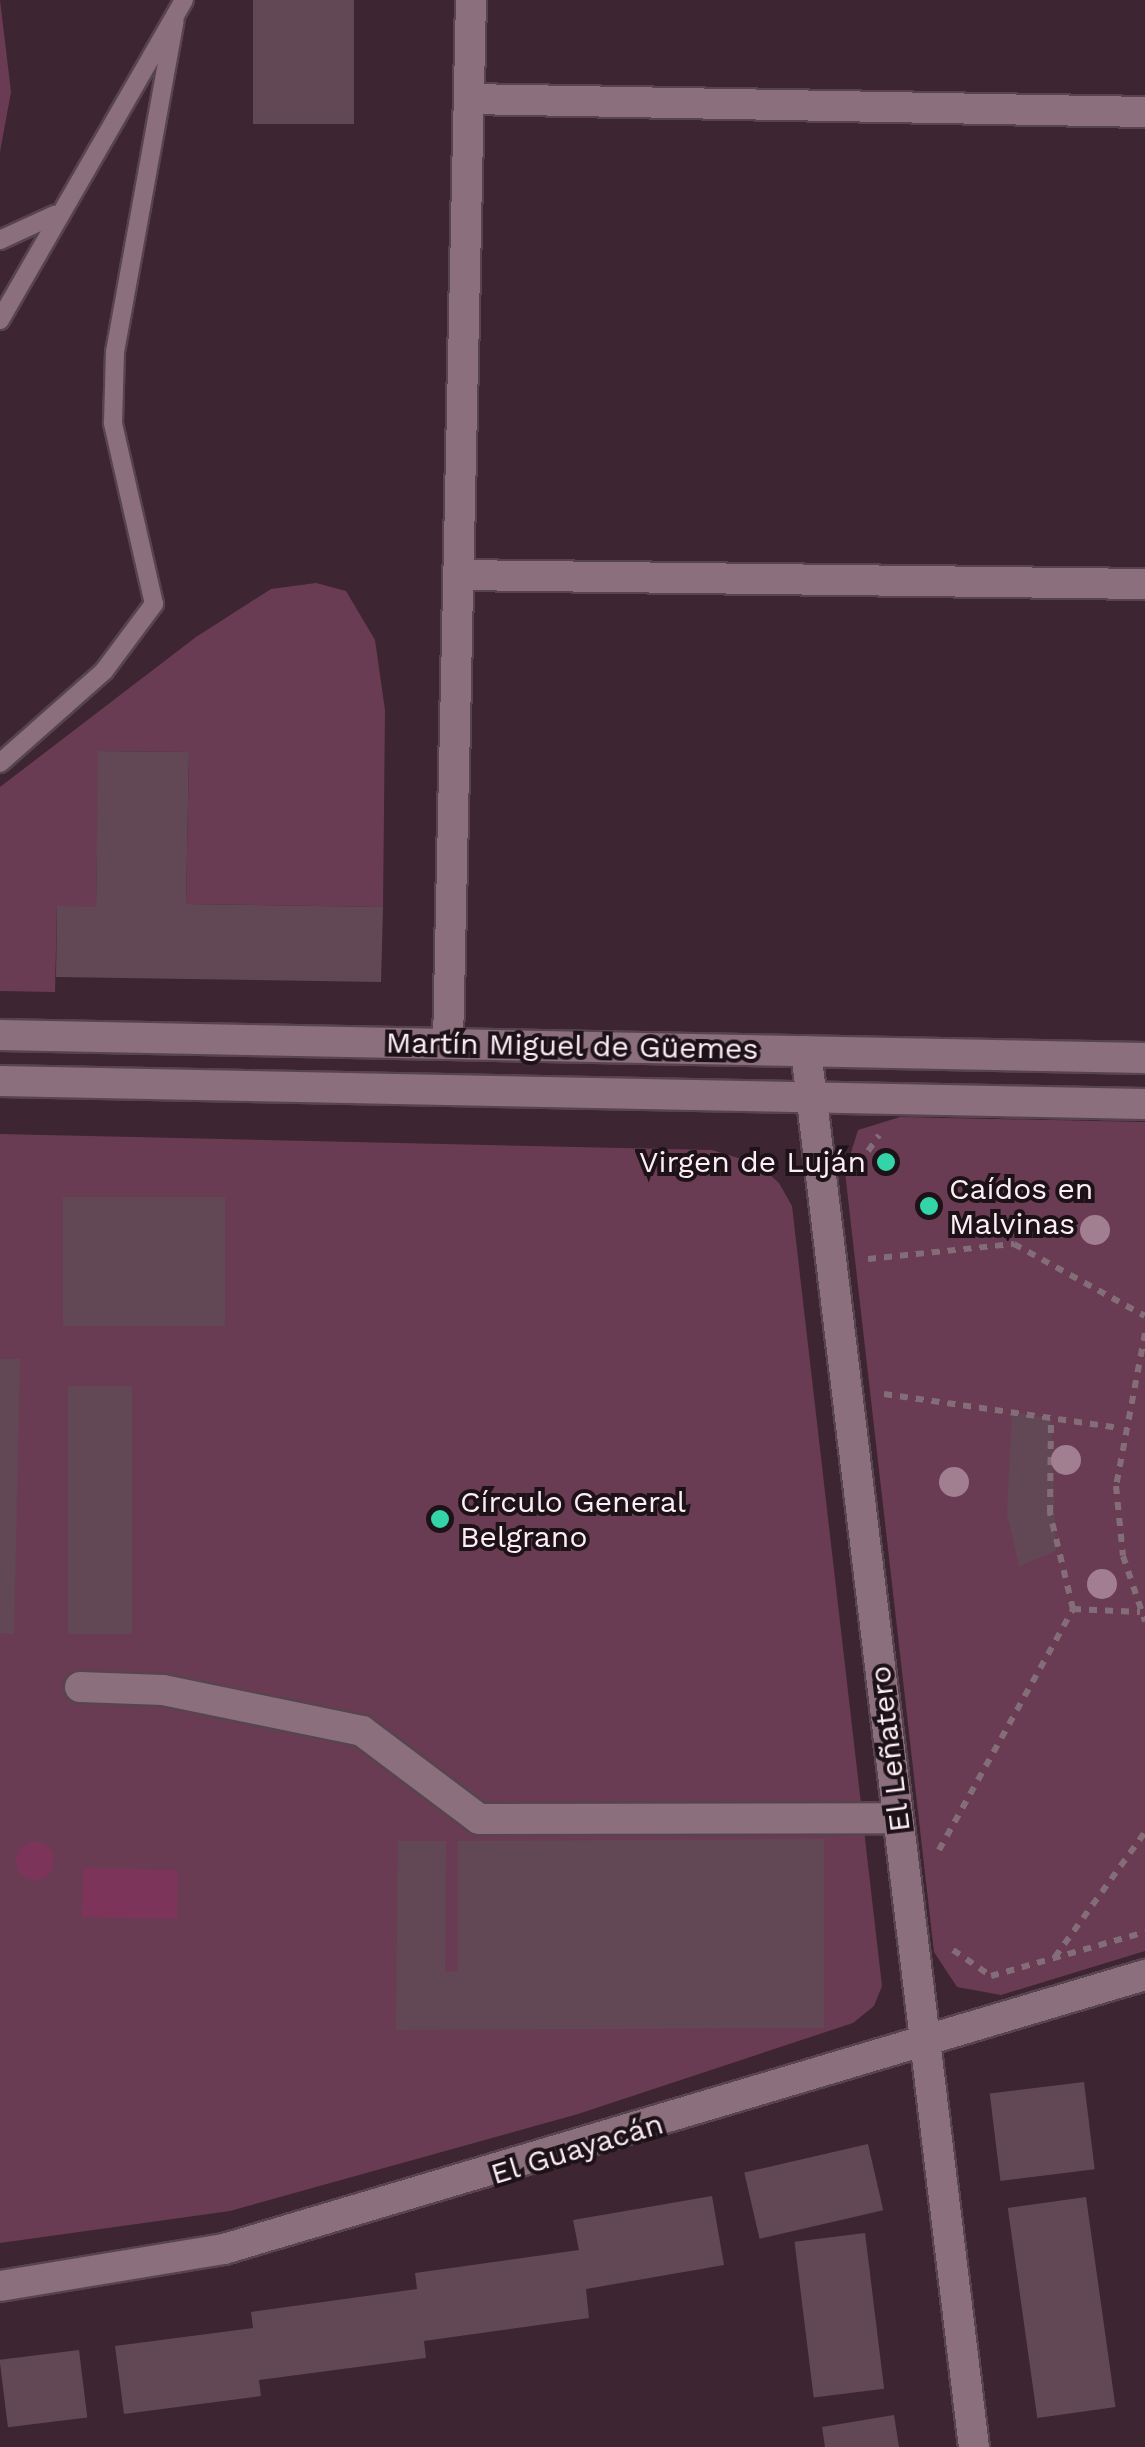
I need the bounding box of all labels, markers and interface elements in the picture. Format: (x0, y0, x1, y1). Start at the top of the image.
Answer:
street label: Martín Miguel de Güemes (385, 1025, 759, 1067)
place label: Virgen de Luján (639, 1144, 866, 1180)
marker: Virgen de Luján (875, 1151, 897, 1173)
place label: Caídos en Malvinas (949, 1171, 1093, 1242)
marker: Caídos en Malvinas (918, 1195, 940, 1217)
place label: Círculo General Belgrano (460, 1484, 686, 1554)
marker: Círculo General Belgrano (429, 1508, 451, 1530)
street label: El Leñatero (862, 1663, 918, 1835)
street label: El Guayacán (486, 2106, 668, 2192)

